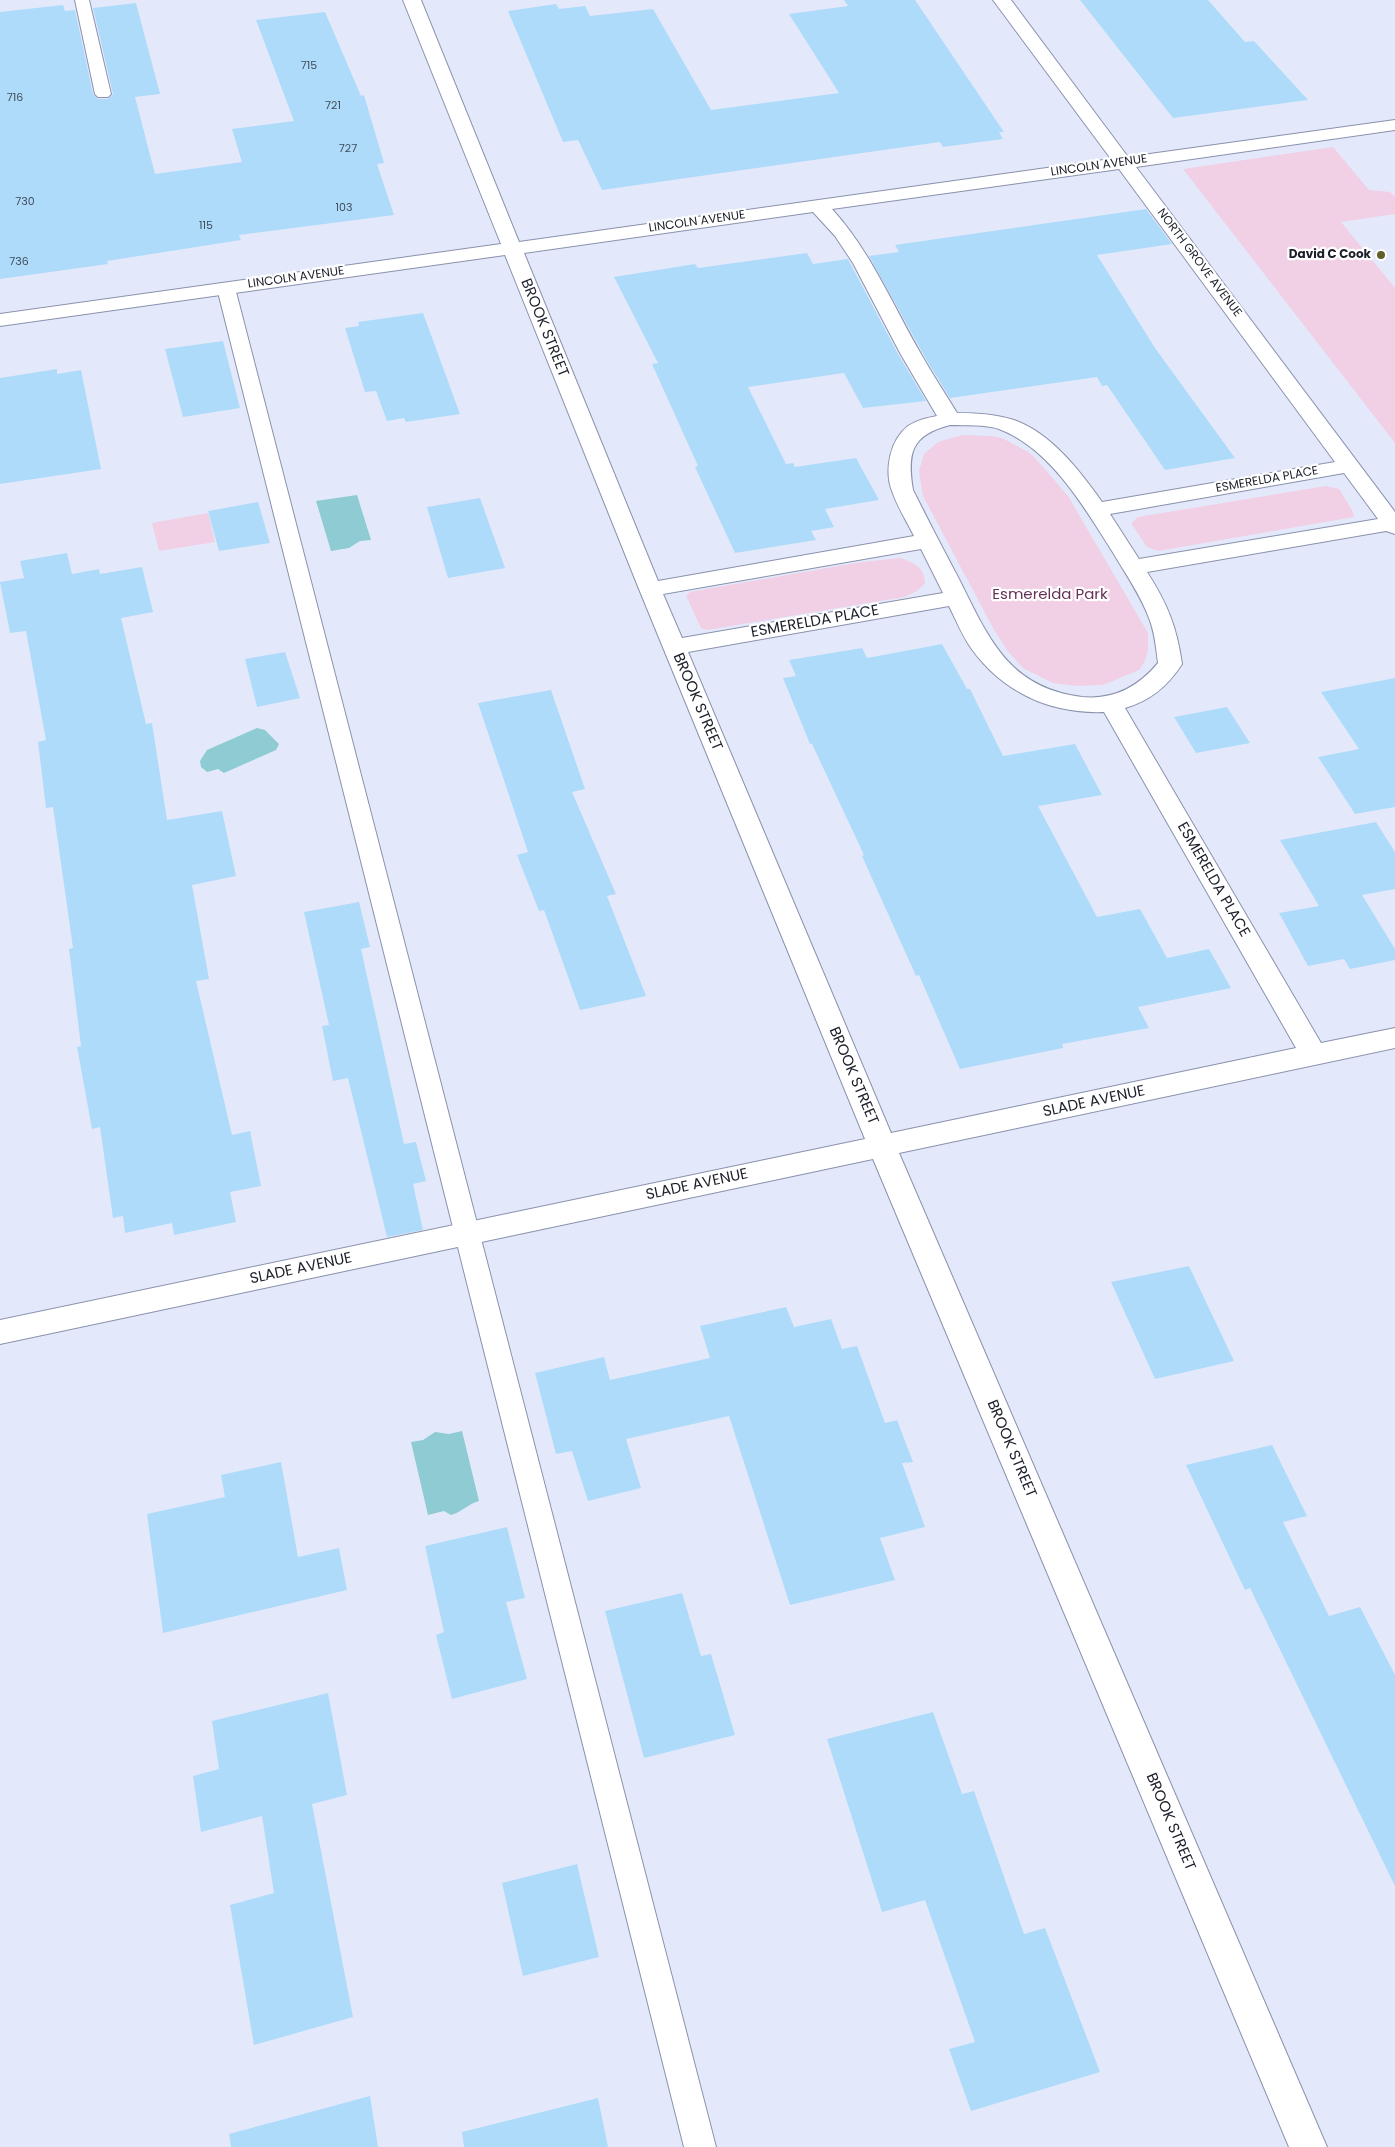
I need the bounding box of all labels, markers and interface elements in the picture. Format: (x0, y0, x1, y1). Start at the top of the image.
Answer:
house number: 715 (301, 59, 317, 73)
house number: 716 (7, 91, 23, 105)
house number: 721 (325, 99, 341, 113)
house number: 727 (339, 142, 357, 156)
street label: LINCOLN AVENUE (1050, 152, 1148, 180)
house number: 730 (15, 195, 35, 209)
house number: 103 (336, 201, 352, 215)
street label: NORTH GROVE AVENUE (1154, 206, 1244, 320)
street label: LINCOLN AVENUE (648, 208, 746, 236)
house number: 115 (199, 219, 213, 233)
place label: David C Cook (1289, 248, 1371, 262)
marker: David C Cook (1375, 249, 1387, 261)
house number: 736 (9, 255, 29, 269)
street label: LINCOLN AVENUE (247, 264, 345, 292)
street label: BROOK STREET (516, 276, 572, 380)
street label: ESMERELDA PLACE (1215, 464, 1319, 496)
park label: Esmerelda Park (992, 586, 1108, 604)
street label: ESMERELDA PLACE (750, 602, 880, 642)
street label: BROOK STREET (668, 650, 726, 754)
street label: ESMERELDA PLACE (1173, 819, 1253, 941)
street label: BROOK STREET (824, 1024, 882, 1128)
street label: SLADE AVENUE (1041, 1082, 1147, 1122)
street label: SLADE AVENUE (644, 1165, 750, 1205)
street label: SLADE AVENUE (248, 1249, 354, 1289)
street label: BROOK STREET (982, 1397, 1040, 1501)
street label: BROOK STREET (1141, 1770, 1199, 1874)

